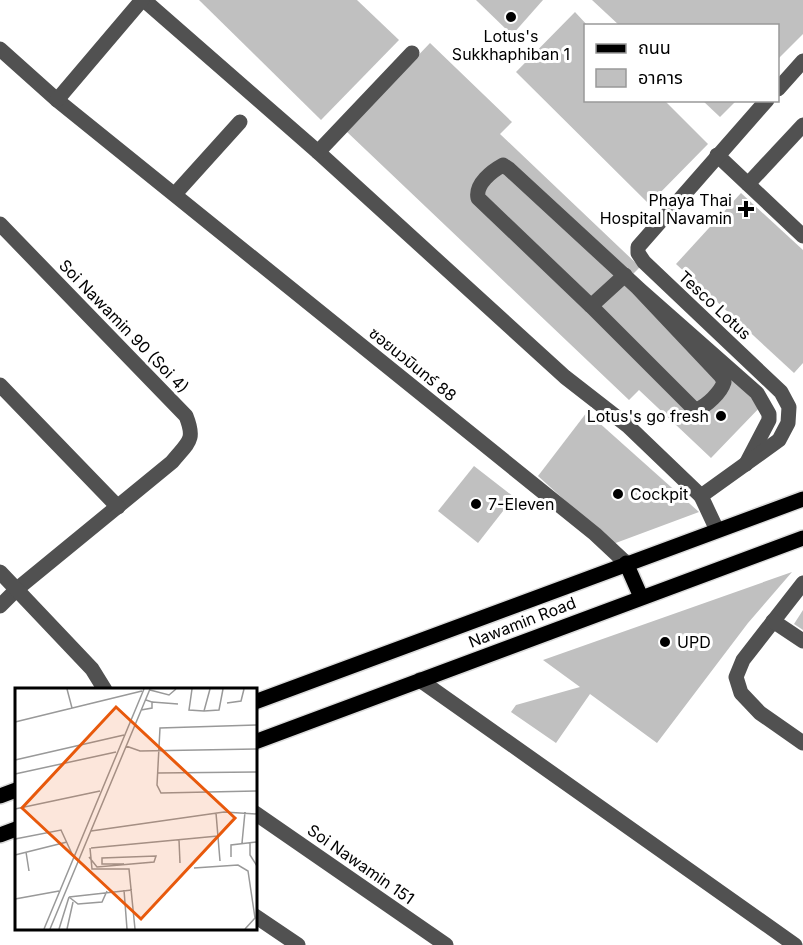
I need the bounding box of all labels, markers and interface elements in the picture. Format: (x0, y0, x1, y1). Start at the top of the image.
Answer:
marker: Lotus's Sukkhaphiban 1 (504, 10, 518, 24)
legend (584, 24, 779, 102)
place label: Lotus's Sukkhaphiban 1 (452, 26, 570, 64)
text: ถนน (638, 37, 671, 58)
text: อาคาร (638, 67, 683, 88)
place label: Phaya Thai Hospital Navamin (600, 190, 732, 228)
marker: Phaya Thai Hospital Navamin (737, 200, 755, 218)
street label: Soi Nawamin 90 (Soi 4) (55, 255, 193, 397)
street label: Tesco Lotus (675, 266, 755, 344)
street label: ซอยนวมินทร์ 88 (365, 323, 461, 405)
place label: Lotus's go fresh (587, 406, 709, 426)
marker: Lotus's go fresh (714, 409, 728, 423)
place label: Cockpit (630, 484, 688, 504)
marker: Cockpit (611, 487, 625, 501)
place label: 7-Eleven (488, 494, 554, 514)
marker: 7-Eleven (469, 497, 483, 511)
street label: Nawamin Road (465, 592, 579, 652)
place label: UPD (677, 632, 711, 652)
marker: UPD (658, 635, 672, 649)
inset map (15, 688, 256, 930)
street label: Soi Nawamin 151 (304, 820, 418, 908)

